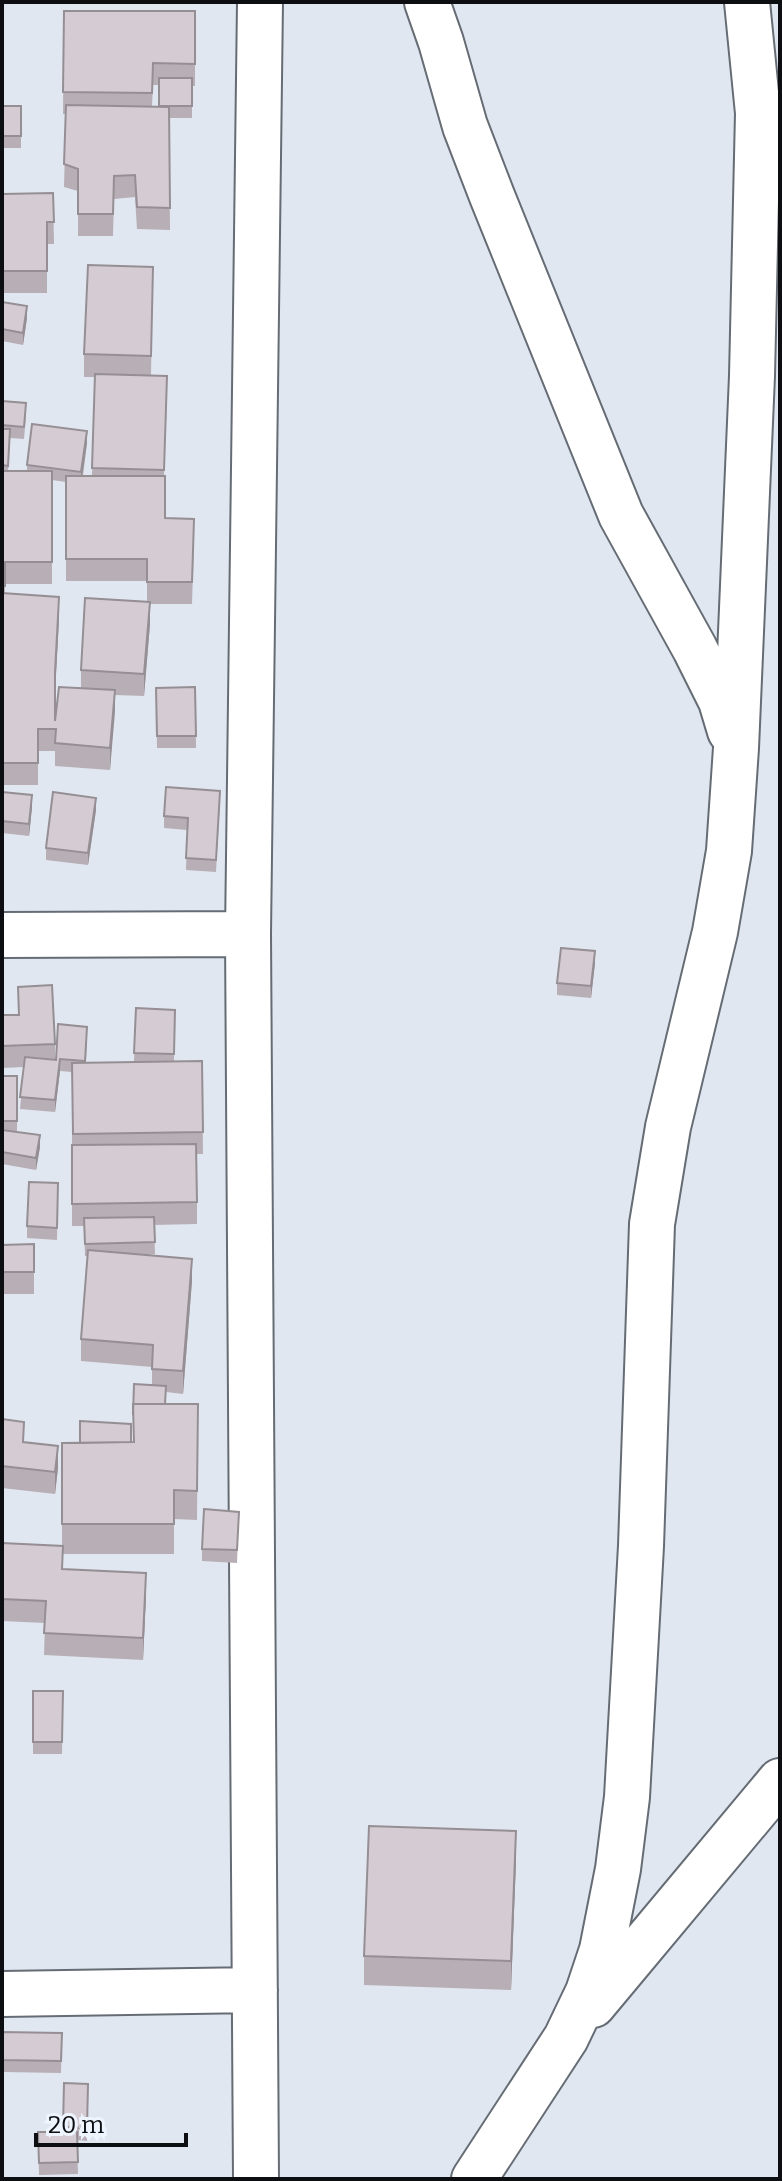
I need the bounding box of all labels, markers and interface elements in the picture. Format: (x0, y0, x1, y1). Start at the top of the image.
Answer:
scale bar (36, 2097, 186, 2147)
text: 20 m (48, 2111, 104, 2139)

